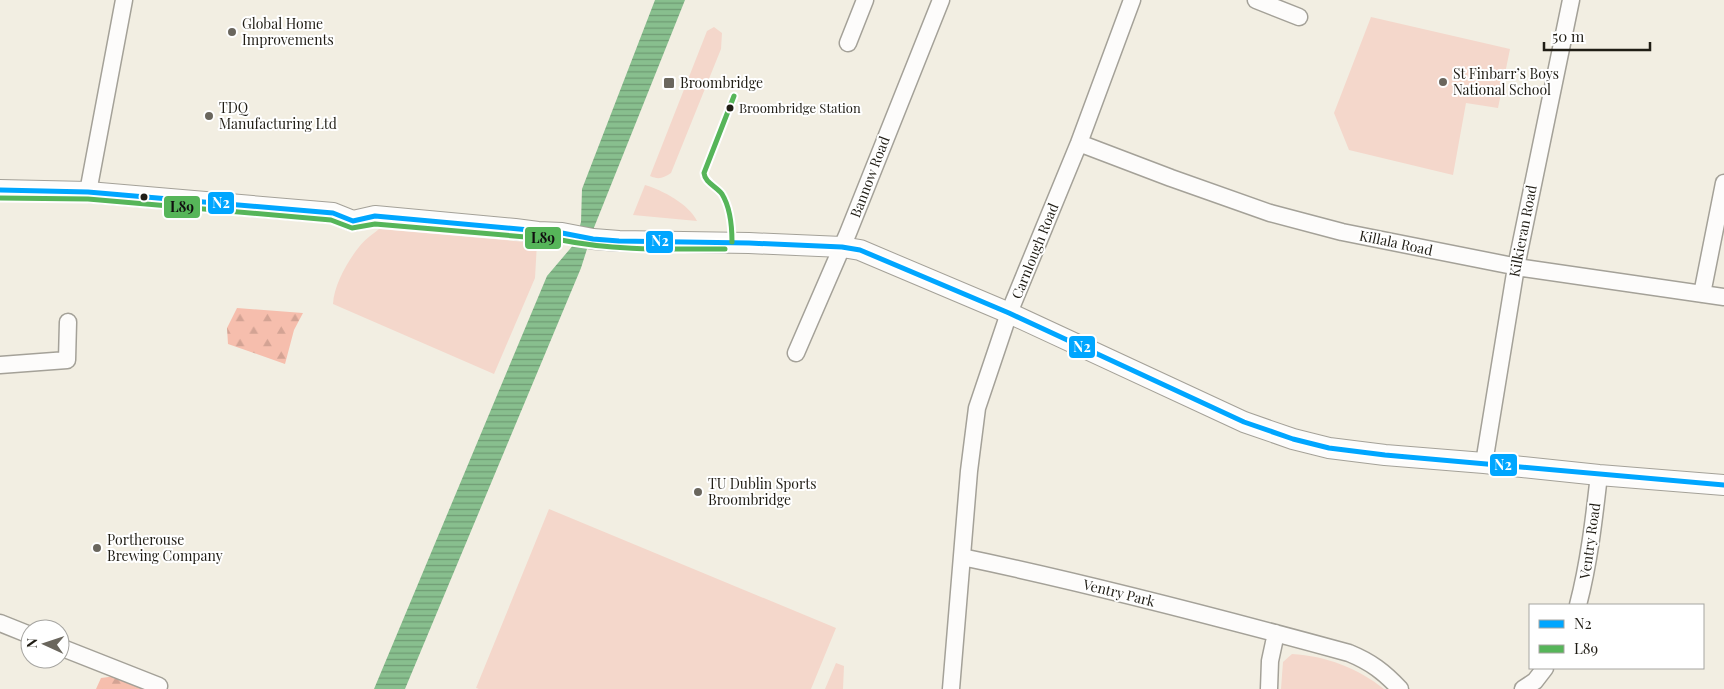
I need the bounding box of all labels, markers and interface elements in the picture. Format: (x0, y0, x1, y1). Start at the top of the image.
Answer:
place label: Global Home Improvements (242, 14, 334, 49)
scale bar (1544, 20, 1650, 52)
marker: Global Home Improvements (226, 26, 238, 38)
text: 50 m (1552, 26, 1585, 46)
place label: St Finbarr’s Boys National School (1453, 64, 1559, 99)
place label: Broombridge (680, 73, 763, 92)
marker: Broombridge (662, 76, 676, 90)
marker: St Finbarr’s Boys National School (1437, 76, 1449, 88)
place label: TDQ Manufacturing Ltd (219, 98, 337, 133)
place label: Broombridge Station (739, 99, 861, 116)
marker: Broombridge Station (725, 103, 735, 113)
marker: TDQ Manufacturing Ltd (203, 110, 215, 122)
street label: Bannow Road (845, 133, 894, 220)
street label: Kilkieran Road (1504, 183, 1541, 278)
line badge: N2 (207, 191, 235, 215)
unlabelled marker (139, 192, 149, 202)
text: N2 (212, 193, 230, 212)
line badge: L89 (163, 195, 201, 219)
text: L89 (170, 197, 194, 216)
street label: Carnlough Road (1007, 200, 1062, 302)
street label: Killala Road (1358, 225, 1434, 260)
line badge: L89 (524, 226, 562, 250)
text: L89 (531, 228, 555, 247)
line badge: N2 (645, 230, 674, 254)
text: N2 (651, 231, 669, 250)
line badge: N2 (1068, 335, 1096, 359)
text: N2 (1073, 337, 1091, 356)
line badge: N2 (1489, 453, 1518, 477)
text: N2 (1494, 455, 1512, 474)
place label: TU Dublin Sports Broombridge (708, 474, 817, 509)
marker: TU Dublin Sports Broombridge (692, 486, 704, 498)
street label: Ventry Road (1575, 502, 1604, 581)
place label: Portherouse Brewing Company (107, 530, 223, 565)
marker: Portherouse Brewing Company (91, 542, 103, 554)
street label: Ventry Park (1080, 574, 1157, 611)
legend (1529, 604, 1704, 669)
text: N2 (1574, 613, 1592, 633)
north arrow (20, 619, 70, 669)
text: N (22, 638, 41, 649)
text: L89 (1574, 638, 1598, 658)

